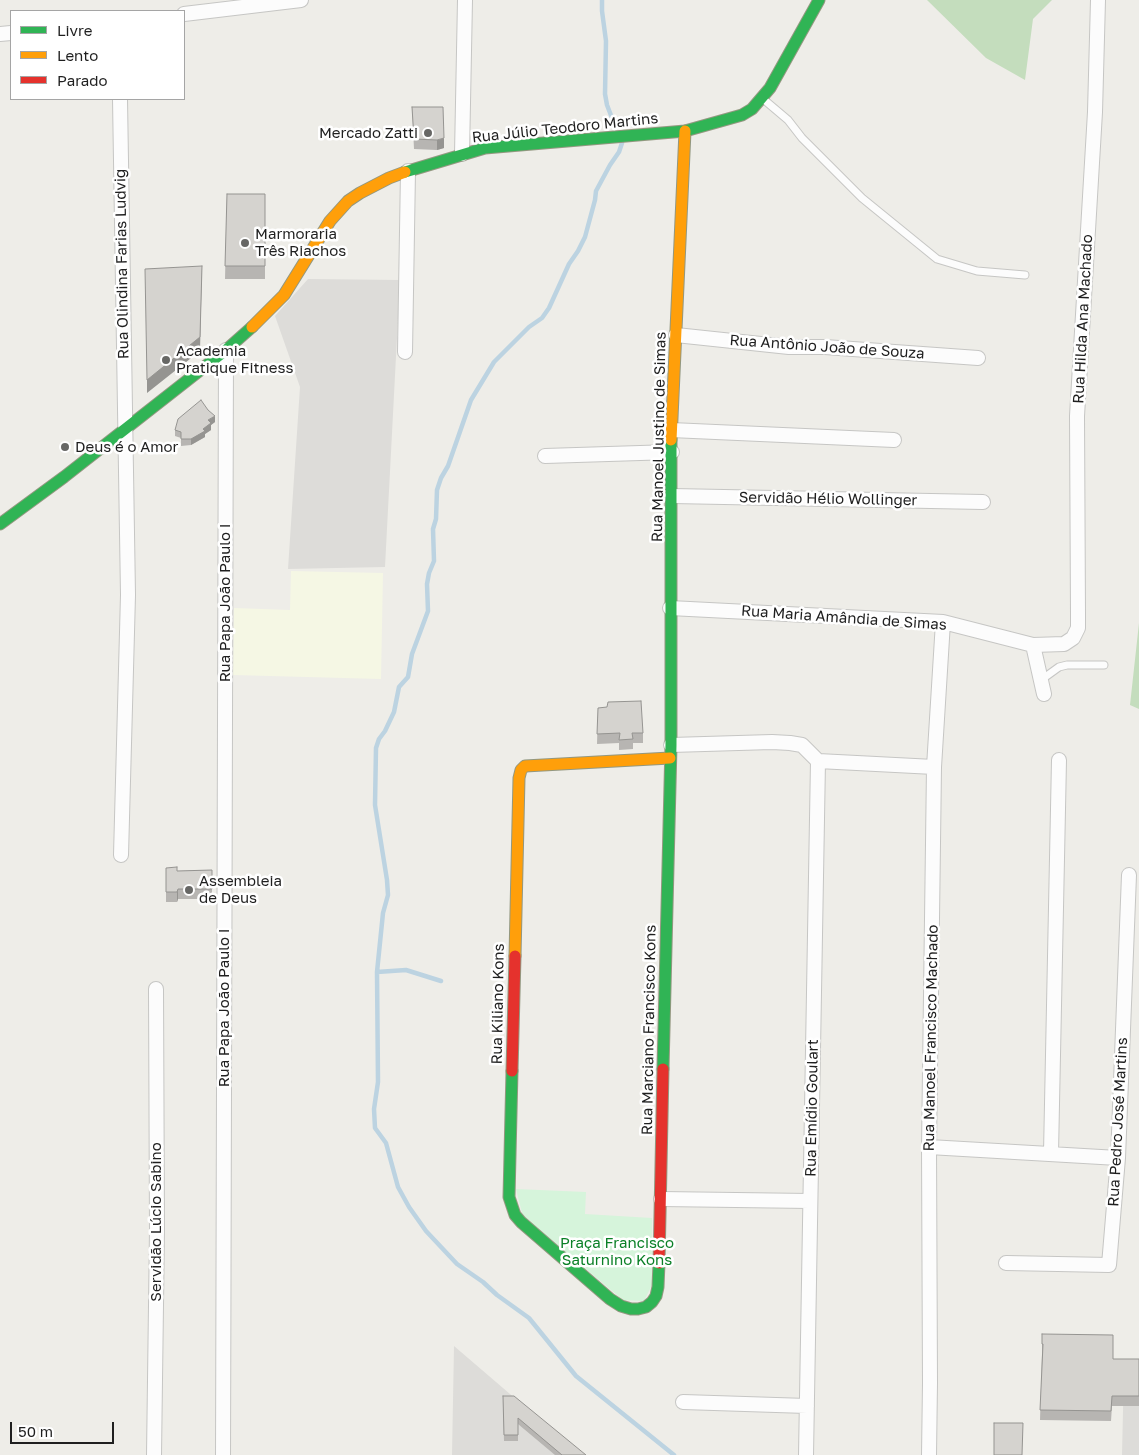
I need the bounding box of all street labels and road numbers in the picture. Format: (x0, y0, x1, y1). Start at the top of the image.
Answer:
street label: Rua Júlio Teodoro Martins (471, 109, 659, 147)
street label: Rua Olindina Farias Ludvig (111, 169, 133, 359)
street label: Rua Hilda Ana Machado (1070, 234, 1096, 404)
street label: Rua Antônio João de Souza (729, 331, 925, 363)
street label: Rua Manoel Justino de Simas (648, 332, 670, 542)
street label: Servidão Hélio Wollinger (739, 488, 917, 510)
street label: Rua Papa João Paulo I (216, 524, 234, 682)
street label: Rua Maria Amândia de Simas (741, 602, 947, 634)
street label: Rua Manoel Francisco Machado (920, 924, 942, 1152)
street label: Rua Marciano Francisco Kons (638, 925, 660, 1135)
street label: Rua Papa João Paulo I (215, 929, 233, 1087)
street label: Rua Kiliano Kons (488, 943, 508, 1065)
street label: Rua Pedro José Martins (1105, 1037, 1131, 1207)
street label: Rua Emídio Goulart (802, 1039, 822, 1177)
street label: Servidão Lúcio Sabino (147, 1142, 165, 1302)

